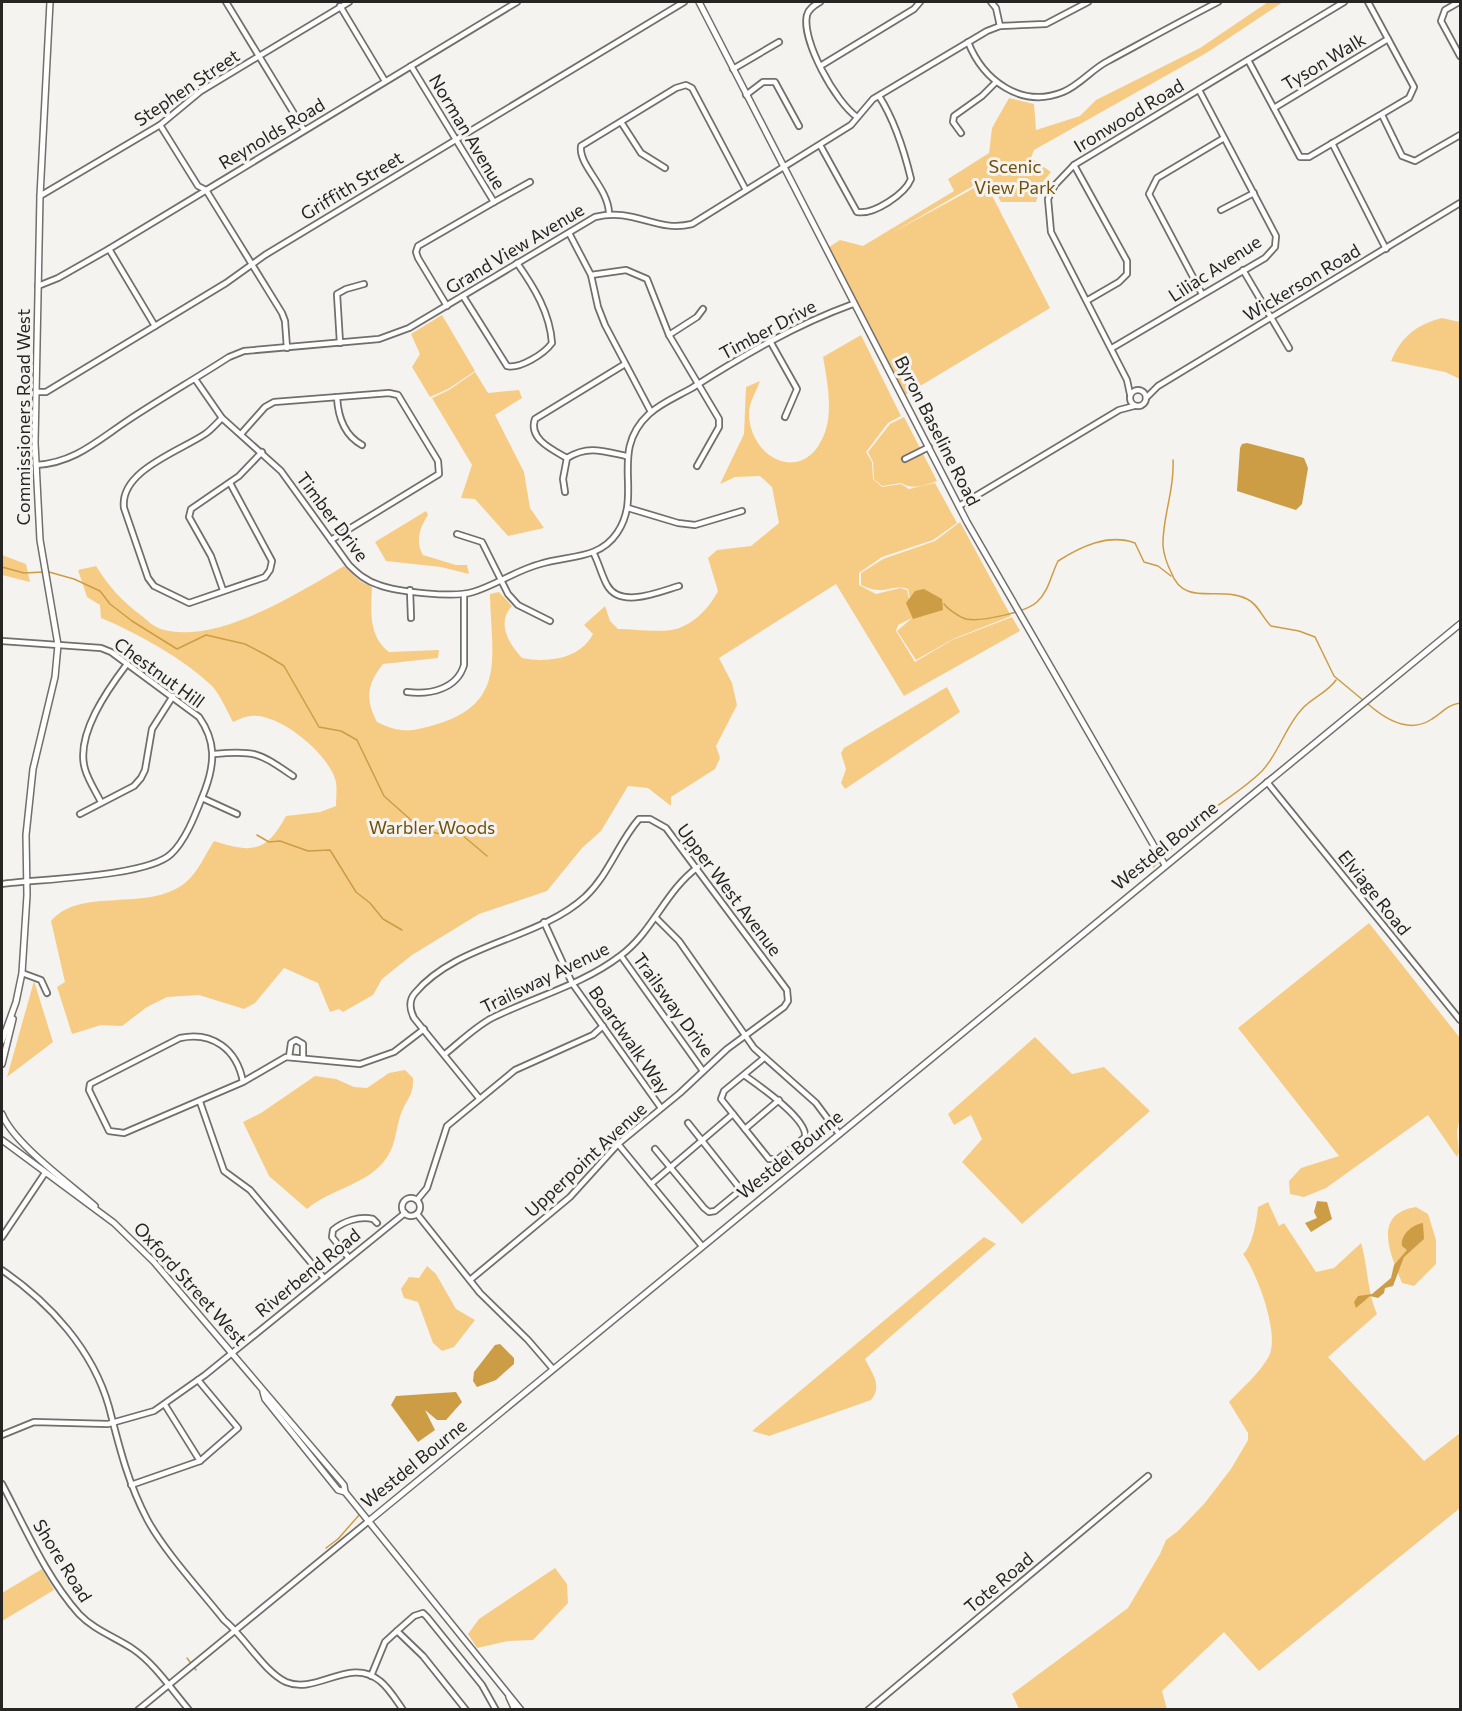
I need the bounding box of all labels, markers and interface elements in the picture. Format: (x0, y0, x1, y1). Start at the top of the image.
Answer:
street label: Tyson Walk (1278, 28, 1369, 95)
street label: Stephen Street (130, 44, 243, 130)
street label: Norman Avenue (425, 70, 511, 193)
street label: Ironwood Road (1070, 74, 1187, 157)
street label: Reynolds Road (214, 93, 328, 173)
street label: Griffith Street (296, 146, 407, 224)
park label: Scenic View Park (974, 155, 1056, 198)
street label: Grand View Avenue (441, 198, 588, 298)
street label: Liliac Avenue (1164, 230, 1265, 306)
street label: Wickerson Road (1239, 239, 1364, 326)
street label: Timber Drive (716, 294, 820, 364)
street label: Commissioners Road West (12, 309, 34, 525)
street label: Byron Baseline Road (891, 352, 985, 509)
street label: Timber Drive (292, 467, 374, 565)
street label: Chestnut Hill (110, 632, 209, 712)
street label: Westdel Bourne (1107, 796, 1222, 894)
park label: Warbler Woods (369, 816, 495, 838)
street label: Upper West Avenue (673, 819, 787, 960)
street label: Elviage Road (1334, 845, 1416, 939)
street label: Trailsway Avenue (477, 937, 612, 1018)
street label: Trailsway Drive (629, 948, 719, 1061)
street label: Boardwalk Way (585, 981, 675, 1098)
street label: Upperpoint Avenue (520, 1097, 651, 1221)
street label: Westdel Bourne (732, 1105, 847, 1203)
street label: Oxford Street West (129, 1217, 252, 1350)
street label: Riverbend Road (250, 1223, 364, 1321)
street label: Westdel Bourne (356, 1414, 471, 1512)
street label: Shore Road (29, 1515, 97, 1606)
street label: Tote Road (959, 1547, 1037, 1617)

